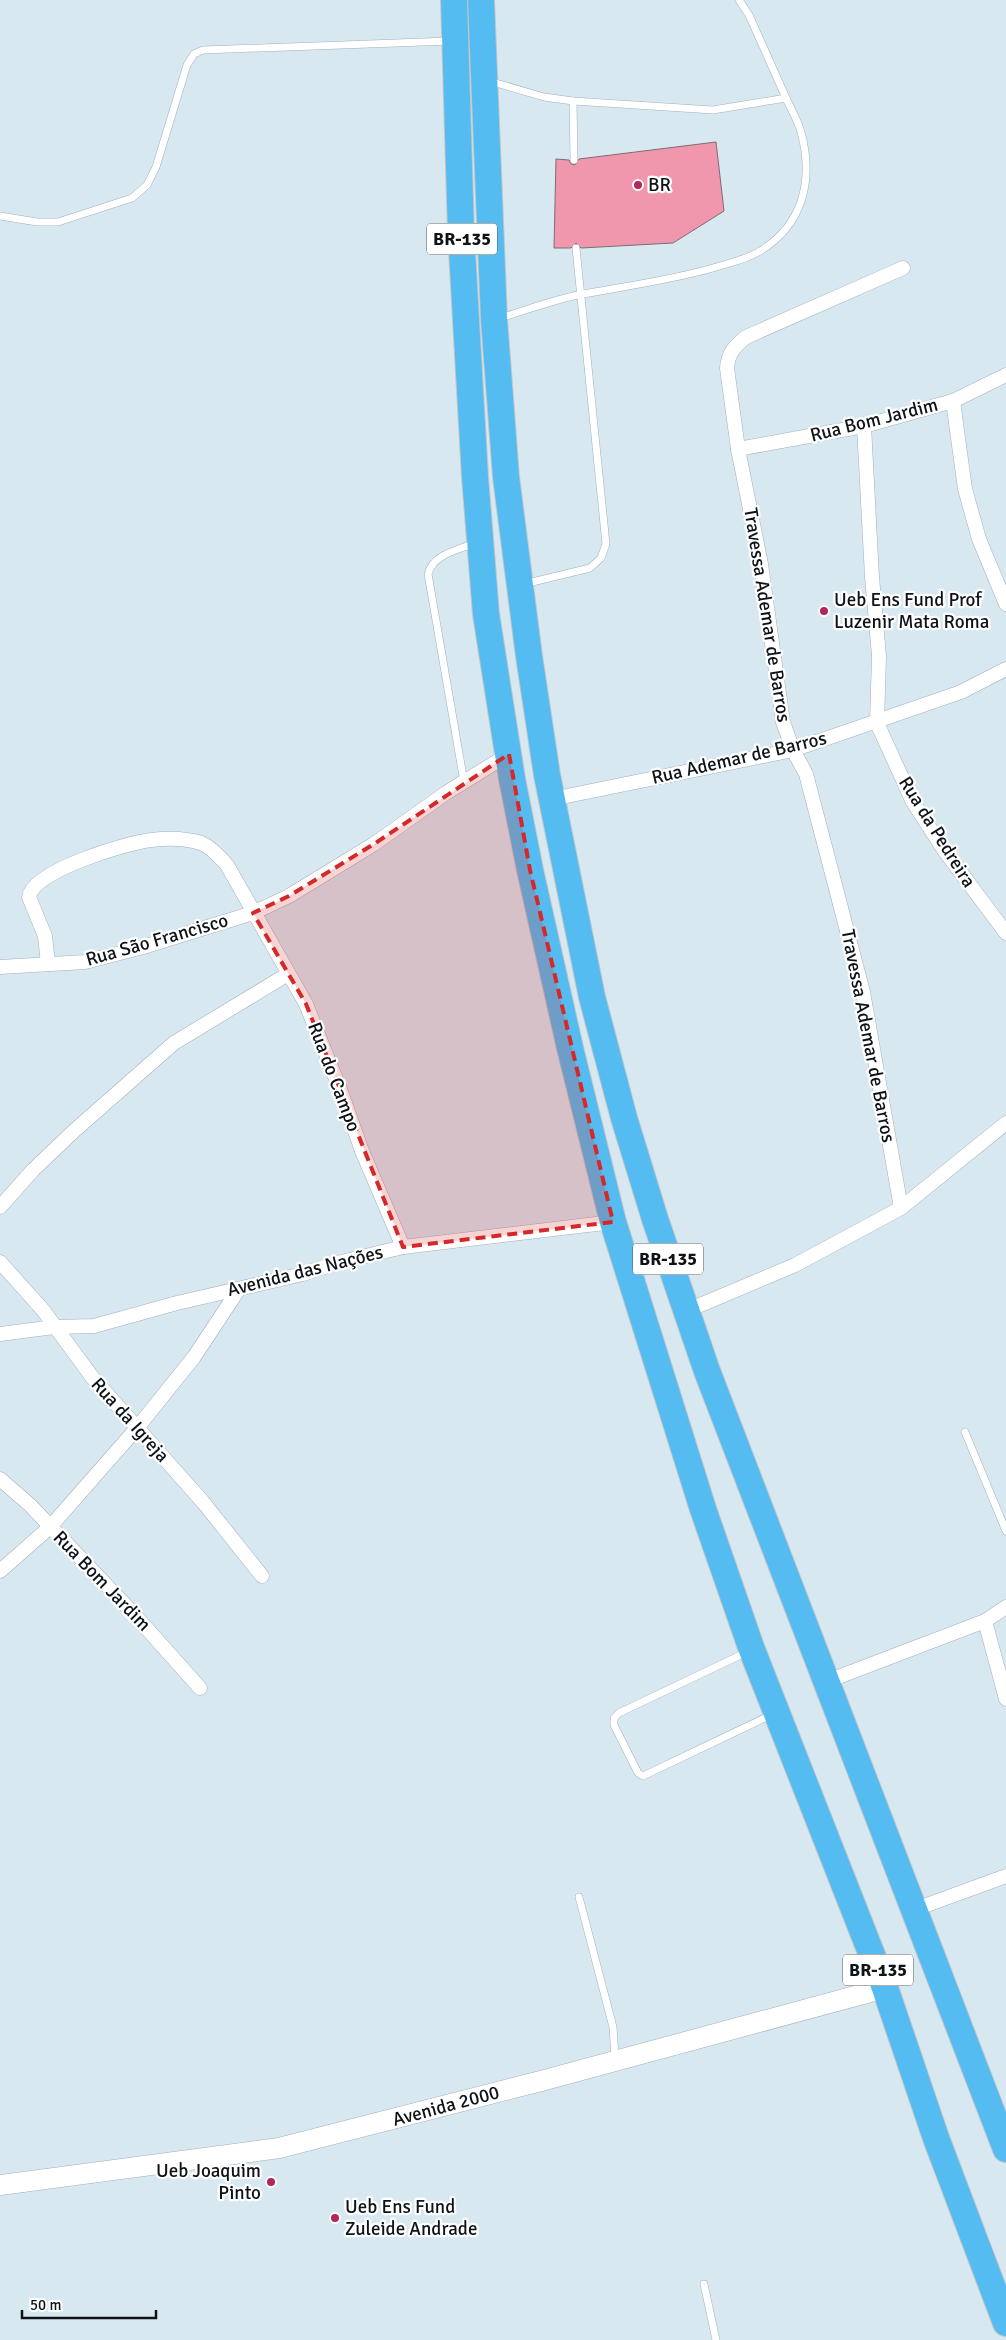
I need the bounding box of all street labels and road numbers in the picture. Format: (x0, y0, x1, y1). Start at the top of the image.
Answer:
road number: BR-135 (427, 223, 497, 254)
street label: Rua Bom Jardim (808, 393, 940, 447)
street label: Travessa Ademar de Barros (738, 506, 796, 724)
street label: Rua Ademar de Barros (649, 726, 829, 790)
street label: Rua da Pedreira (893, 772, 981, 892)
street label: Rua São Francisco (83, 908, 231, 972)
street label: Travessa Ademar de Barros (836, 927, 900, 1145)
street label: Rua do Campo (302, 1019, 366, 1135)
street label: Avenida das Nações (225, 1240, 385, 1302)
road number: BR-135 (633, 1244, 703, 1274)
street label: Rua da Igreja (86, 1373, 174, 1467)
street label: Rua Bom Jardim (48, 1526, 156, 1636)
road number: BR-135 (843, 1954, 913, 1986)
street label: Avenida 2000 (390, 2080, 502, 2132)

